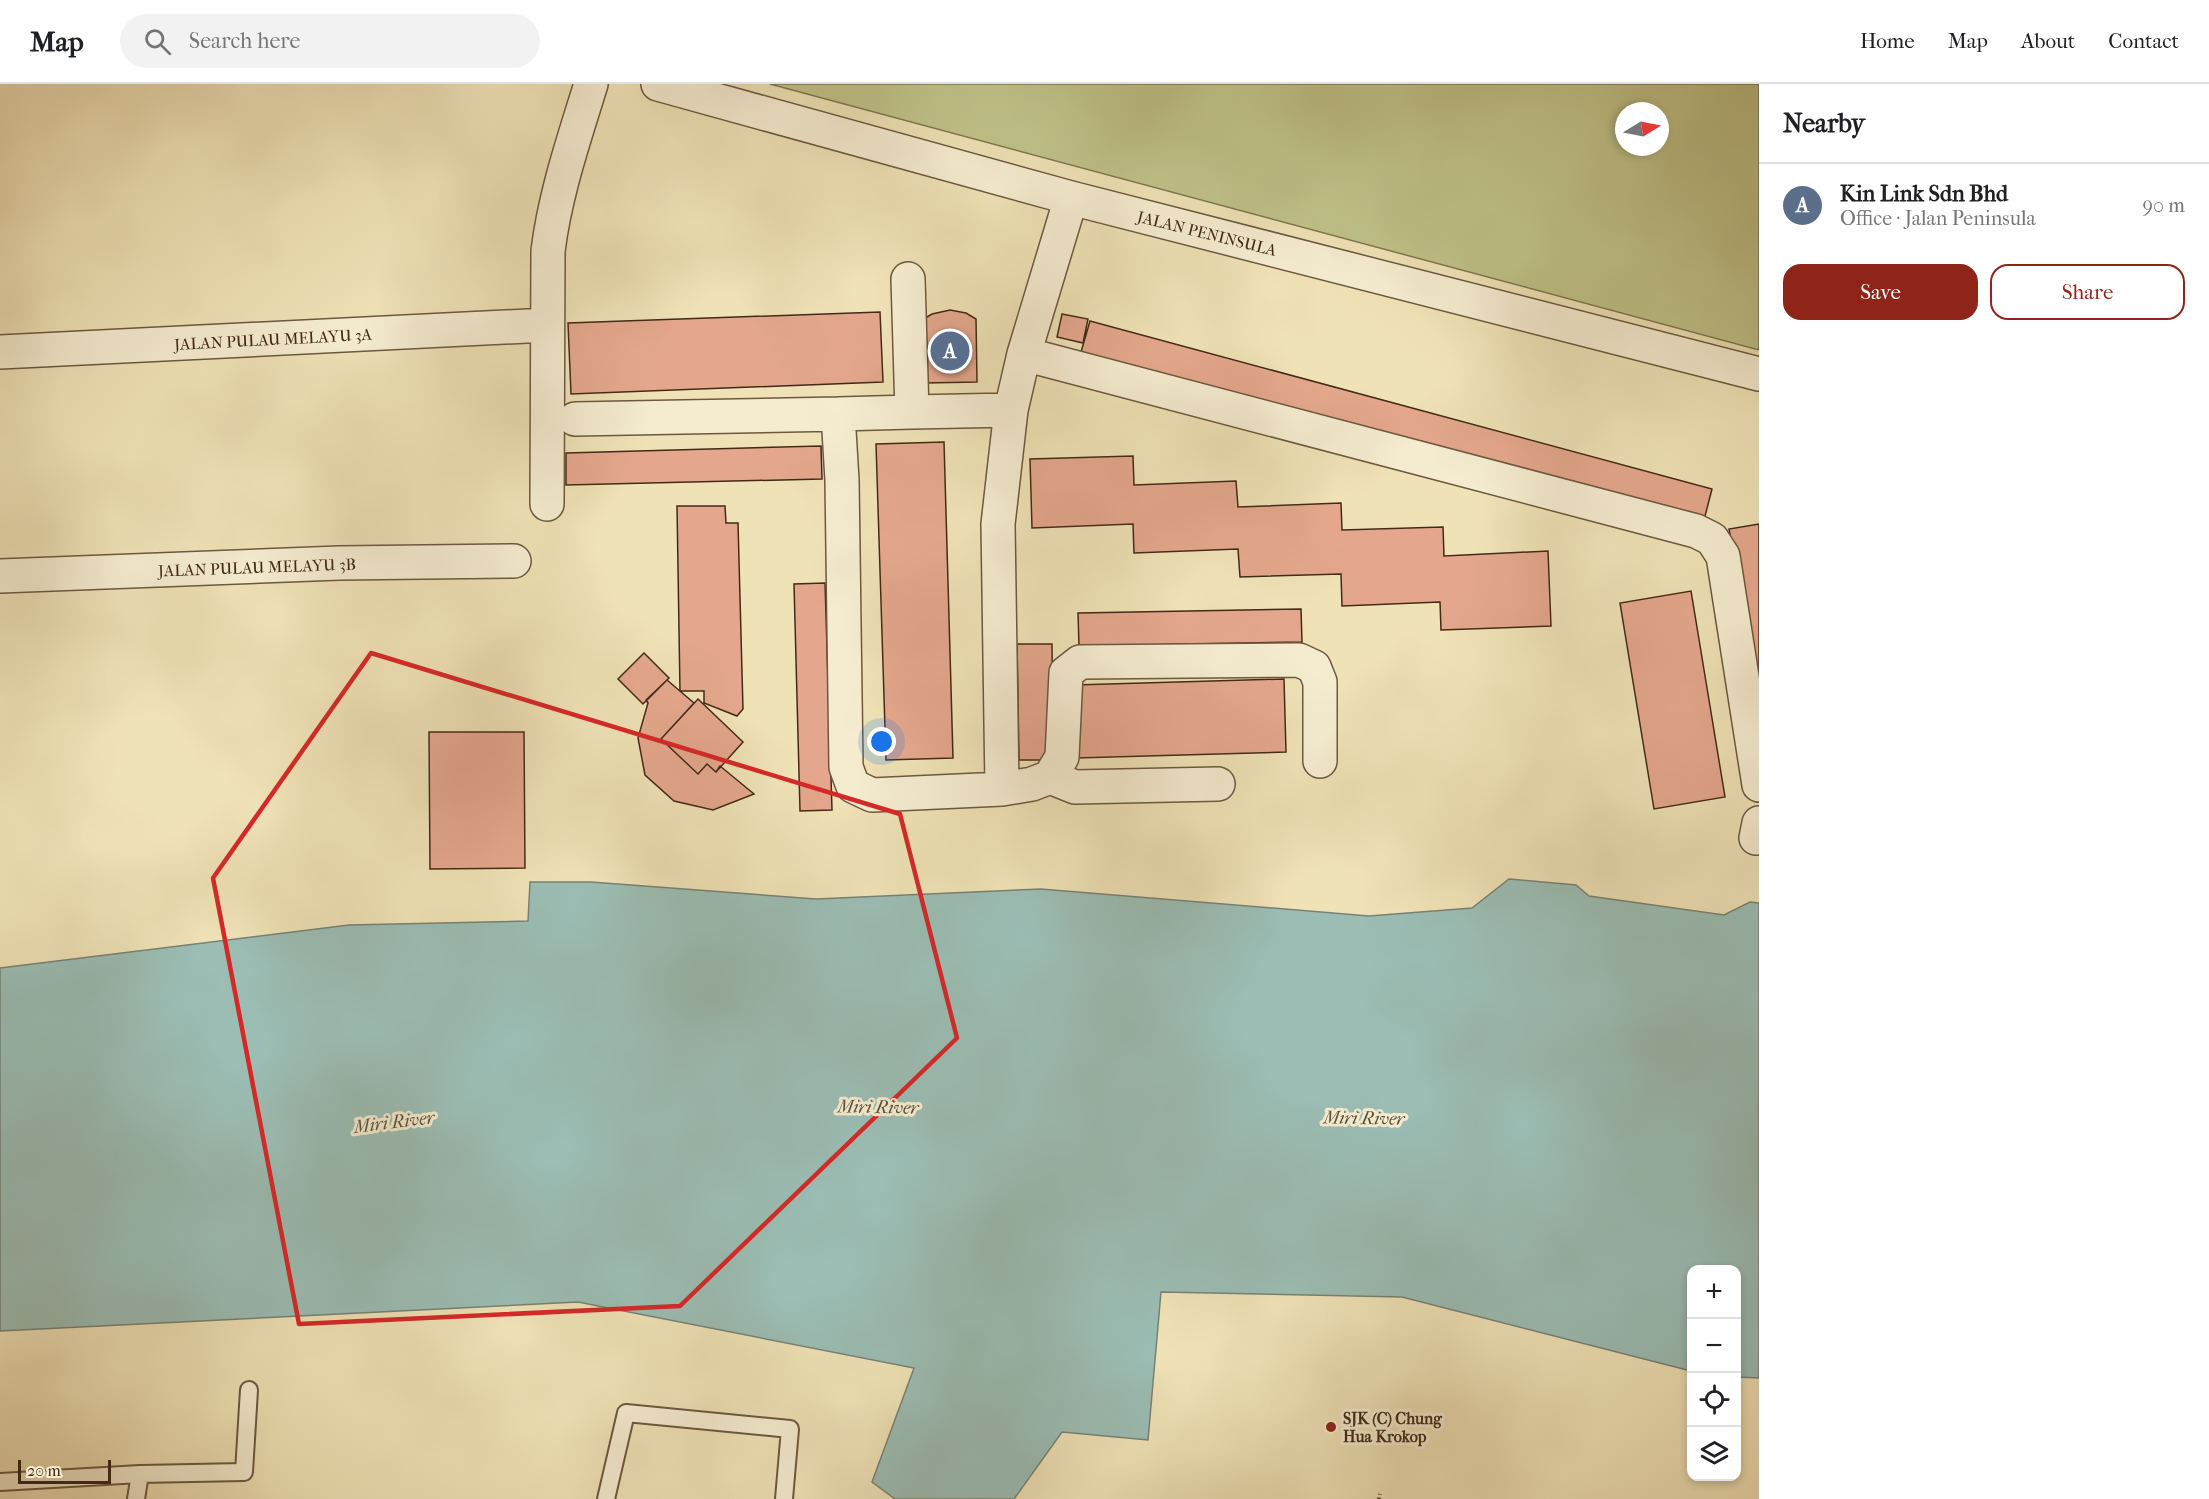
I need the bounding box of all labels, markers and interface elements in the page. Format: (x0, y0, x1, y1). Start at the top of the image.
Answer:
search box (120, 14, 540, 68)
text: Map (30, 25, 84, 58)
icon: search (141, 25, 174, 58)
text: Search here (189, 28, 300, 54)
text: Home (1860, 29, 1915, 53)
text: Map (1948, 29, 1988, 53)
text: About (2021, 29, 2075, 53)
text: Contact (2108, 29, 2179, 53)
north arrow (1615, 102, 1669, 156)
text: Nearby (1783, 108, 1865, 139)
text: Kin Link Sdn Bhd (1840, 181, 2008, 207)
text: A (1796, 194, 1809, 217)
text: 90 m (2143, 194, 2185, 217)
street label: JALAN PENINSULA (1133, 207, 1279, 260)
text: Office · Jalan Peninsula (1840, 207, 2036, 230)
button: Save (1783, 264, 1978, 320)
button: Share (1990, 264, 2185, 320)
street label: JALAN PULAU MELAYU 3A (172, 325, 373, 354)
pin: A (930, 328, 970, 374)
street label: JALAN PULAU MELAYU 3B (156, 555, 356, 581)
your location (867, 727, 896, 756)
water label: Miri River (835, 1096, 921, 1119)
water label: Miri River (351, 1107, 437, 1138)
water label: Miri River (1321, 1107, 1407, 1130)
map controls (1687, 1265, 1741, 1481)
button: + (1687, 1265, 1741, 1319)
button: − (1687, 1319, 1741, 1373)
button: locate (1687, 1373, 1741, 1427)
place label: SJK (C) Chung Hua Krokop (1343, 1409, 1442, 1447)
marker: SJK (C) Chung Hua Krokop (1324, 1420, 1338, 1434)
button: layers (1687, 1427, 1741, 1481)
scale bar (18, 1457, 111, 1484)
text: 20 m (27, 1461, 61, 1480)

